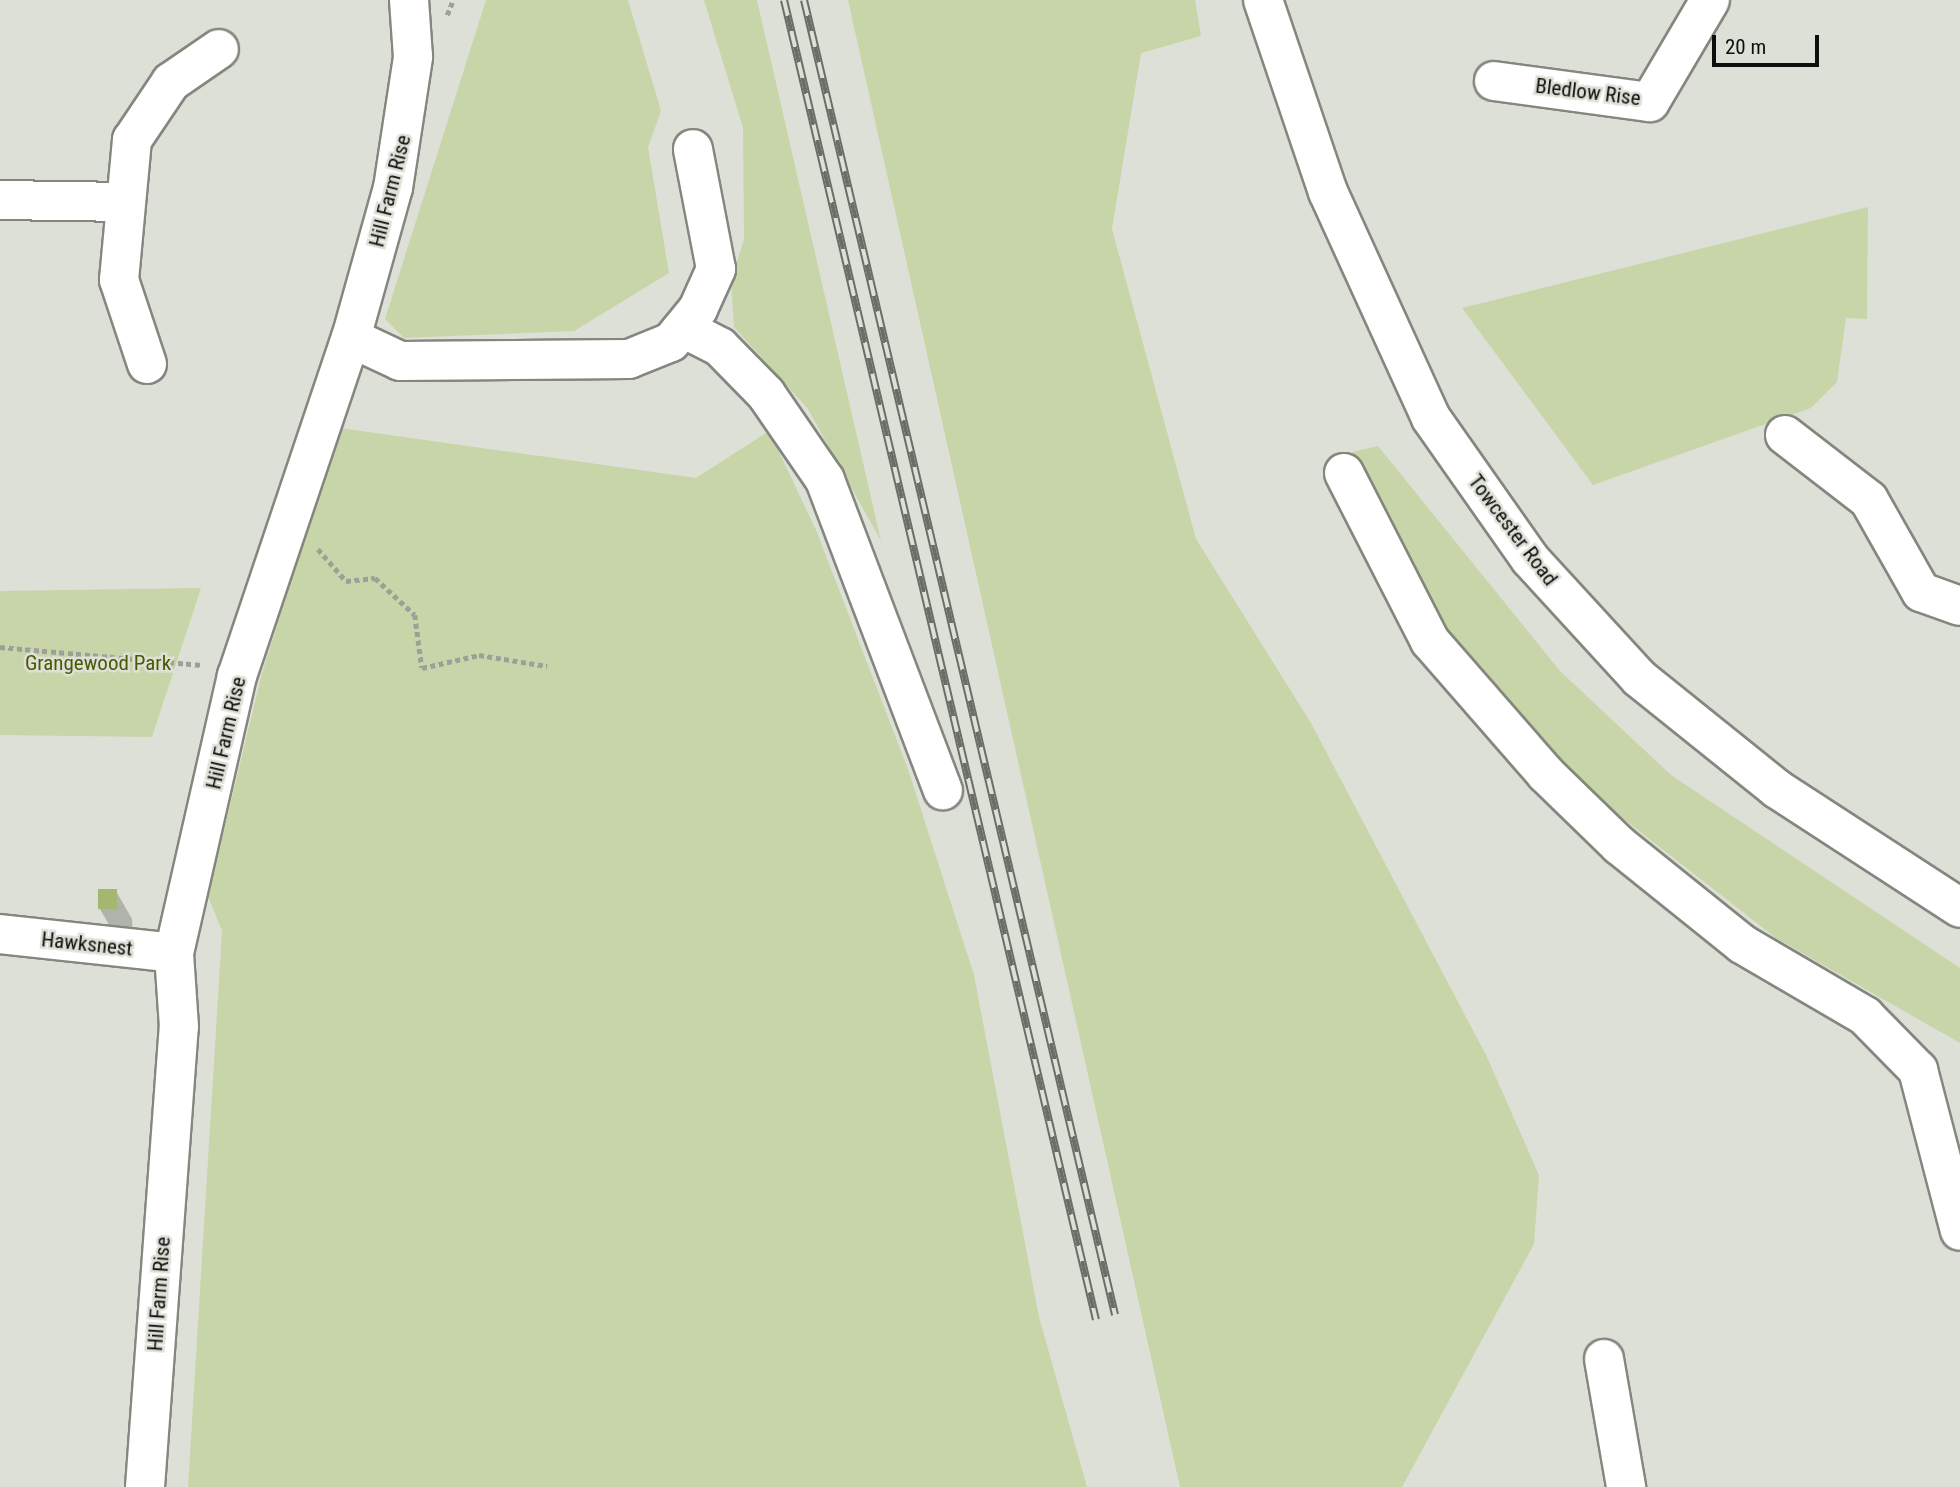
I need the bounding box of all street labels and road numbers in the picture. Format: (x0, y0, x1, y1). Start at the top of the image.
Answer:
street label: Bledlow Rise (1534, 73, 1642, 111)
street label: Hill Farm Rise (364, 132, 416, 250)
street label: Towcester Road (1463, 469, 1563, 591)
street label: Hill Farm Rise (201, 674, 251, 792)
street label: Hawksnest (40, 927, 134, 961)
street label: Hill Farm Rise (142, 1236, 176, 1352)

